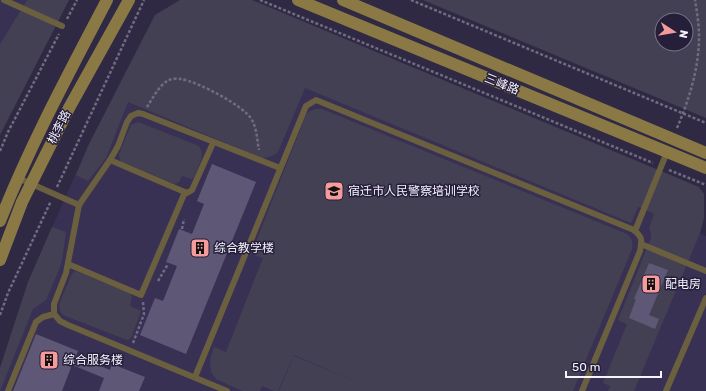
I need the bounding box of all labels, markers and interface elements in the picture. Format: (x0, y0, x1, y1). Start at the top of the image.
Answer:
north arrow (654, 12, 694, 52)
text: N (676, 29, 690, 39)
street label: 三峰路 (483, 71, 521, 97)
street label: 桃李路 (45, 108, 73, 146)
school or university icon: 宿迁市人民警察培训学校 (323, 180, 345, 202)
place label: 宿迁市人民警察培训学校 (348, 184, 480, 198)
building icon: 综合教学楼 (189, 237, 211, 259)
place label: 综合教学楼 (214, 241, 274, 255)
building icon: 配电房 (640, 273, 662, 295)
place label: 配电房 (665, 277, 701, 291)
building icon: 综合服务楼 (38, 349, 60, 371)
place label: 综合服务楼 (63, 353, 123, 367)
scale bar (566, 353, 661, 379)
text: 50 m (572, 360, 600, 374)

